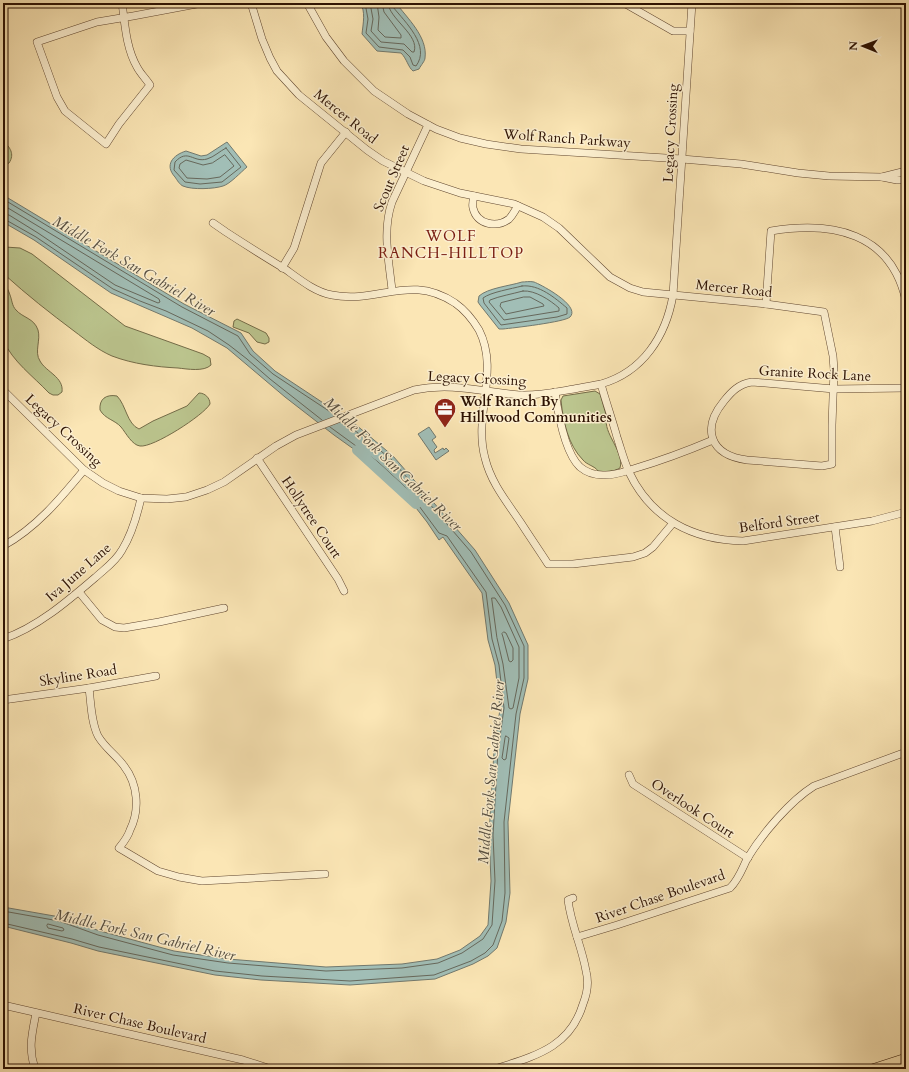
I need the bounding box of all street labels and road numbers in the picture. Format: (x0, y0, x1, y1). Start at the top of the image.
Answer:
street label: Legacy Crossing (658, 83, 683, 183)
street label: Mercer Road (310, 85, 382, 148)
street label: Wolf Ranch Parkway (502, 124, 632, 152)
street label: Scout Street (369, 141, 414, 214)
street label: Mercer Road (695, 275, 774, 302)
street label: Granite Rock Lane (758, 361, 872, 386)
street label: Legacy Crossing (427, 366, 527, 391)
street label: Legacy Crossing (21, 390, 106, 471)
street label: Hollytree Court (277, 472, 346, 563)
street label: Belford Street (738, 507, 821, 538)
street label: Iva June Lane (42, 539, 115, 606)
street label: Skyline Road (38, 660, 119, 691)
street label: Overlook Court (647, 774, 739, 843)
street label: River Chase Boulevard (593, 865, 728, 928)
street label: River Chase Boulevard (72, 999, 209, 1048)

